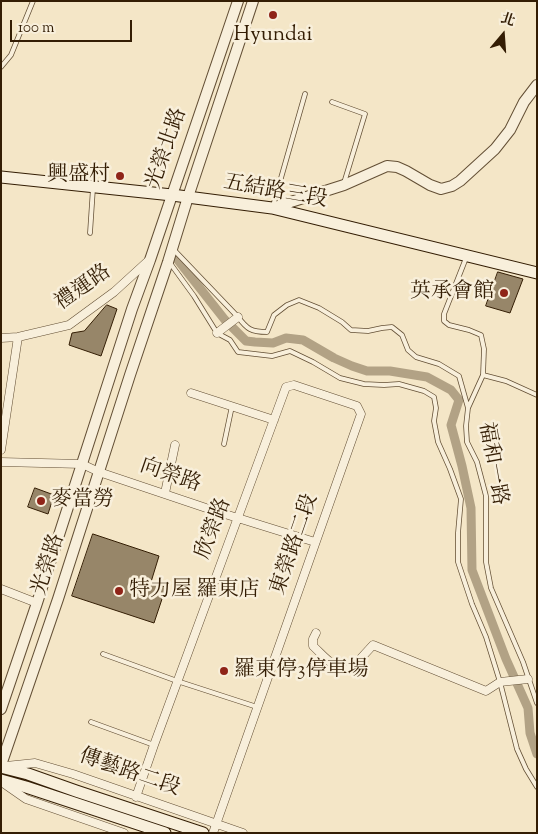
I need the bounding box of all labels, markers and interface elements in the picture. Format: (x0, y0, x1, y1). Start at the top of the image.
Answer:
marker: Hyundai (267, 9, 279, 21)
text: 北 (498, 9, 517, 32)
scale bar (12, 10, 135, 42)
north arrow (478, 10, 528, 60)
text: 100 m (18, 18, 54, 39)
place label: Hyundai (234, 23, 312, 49)
street label: 光榮北路 (142, 105, 194, 193)
place label: 興盛村 (47, 163, 110, 189)
marker: 興盛村 (114, 170, 126, 182)
street label: 五結路三段 (221, 171, 329, 215)
street label: 禮運路 (51, 261, 117, 317)
place label: 英承會館 (410, 280, 494, 306)
marker: 英承會館 (498, 287, 510, 299)
street label: 福和一路 (471, 420, 511, 508)
street label: 向榮路 (136, 455, 204, 499)
place label: 麥當勞 (51, 488, 114, 514)
street label: 東榮路二段 (267, 491, 325, 599)
marker: 麥當勞 (35, 495, 47, 507)
street label: 欣榮路 (192, 495, 238, 563)
street label: 光榮路 (28, 531, 72, 599)
place label: 特力屋 羅東店 (129, 578, 259, 604)
marker: 特力屋 羅東店 (113, 585, 125, 597)
place label: 羅東停3停車場 (234, 658, 368, 684)
marker: 羅東停3停車場 (218, 665, 230, 677)
street label: 傳藝路二段 (75, 745, 183, 803)

